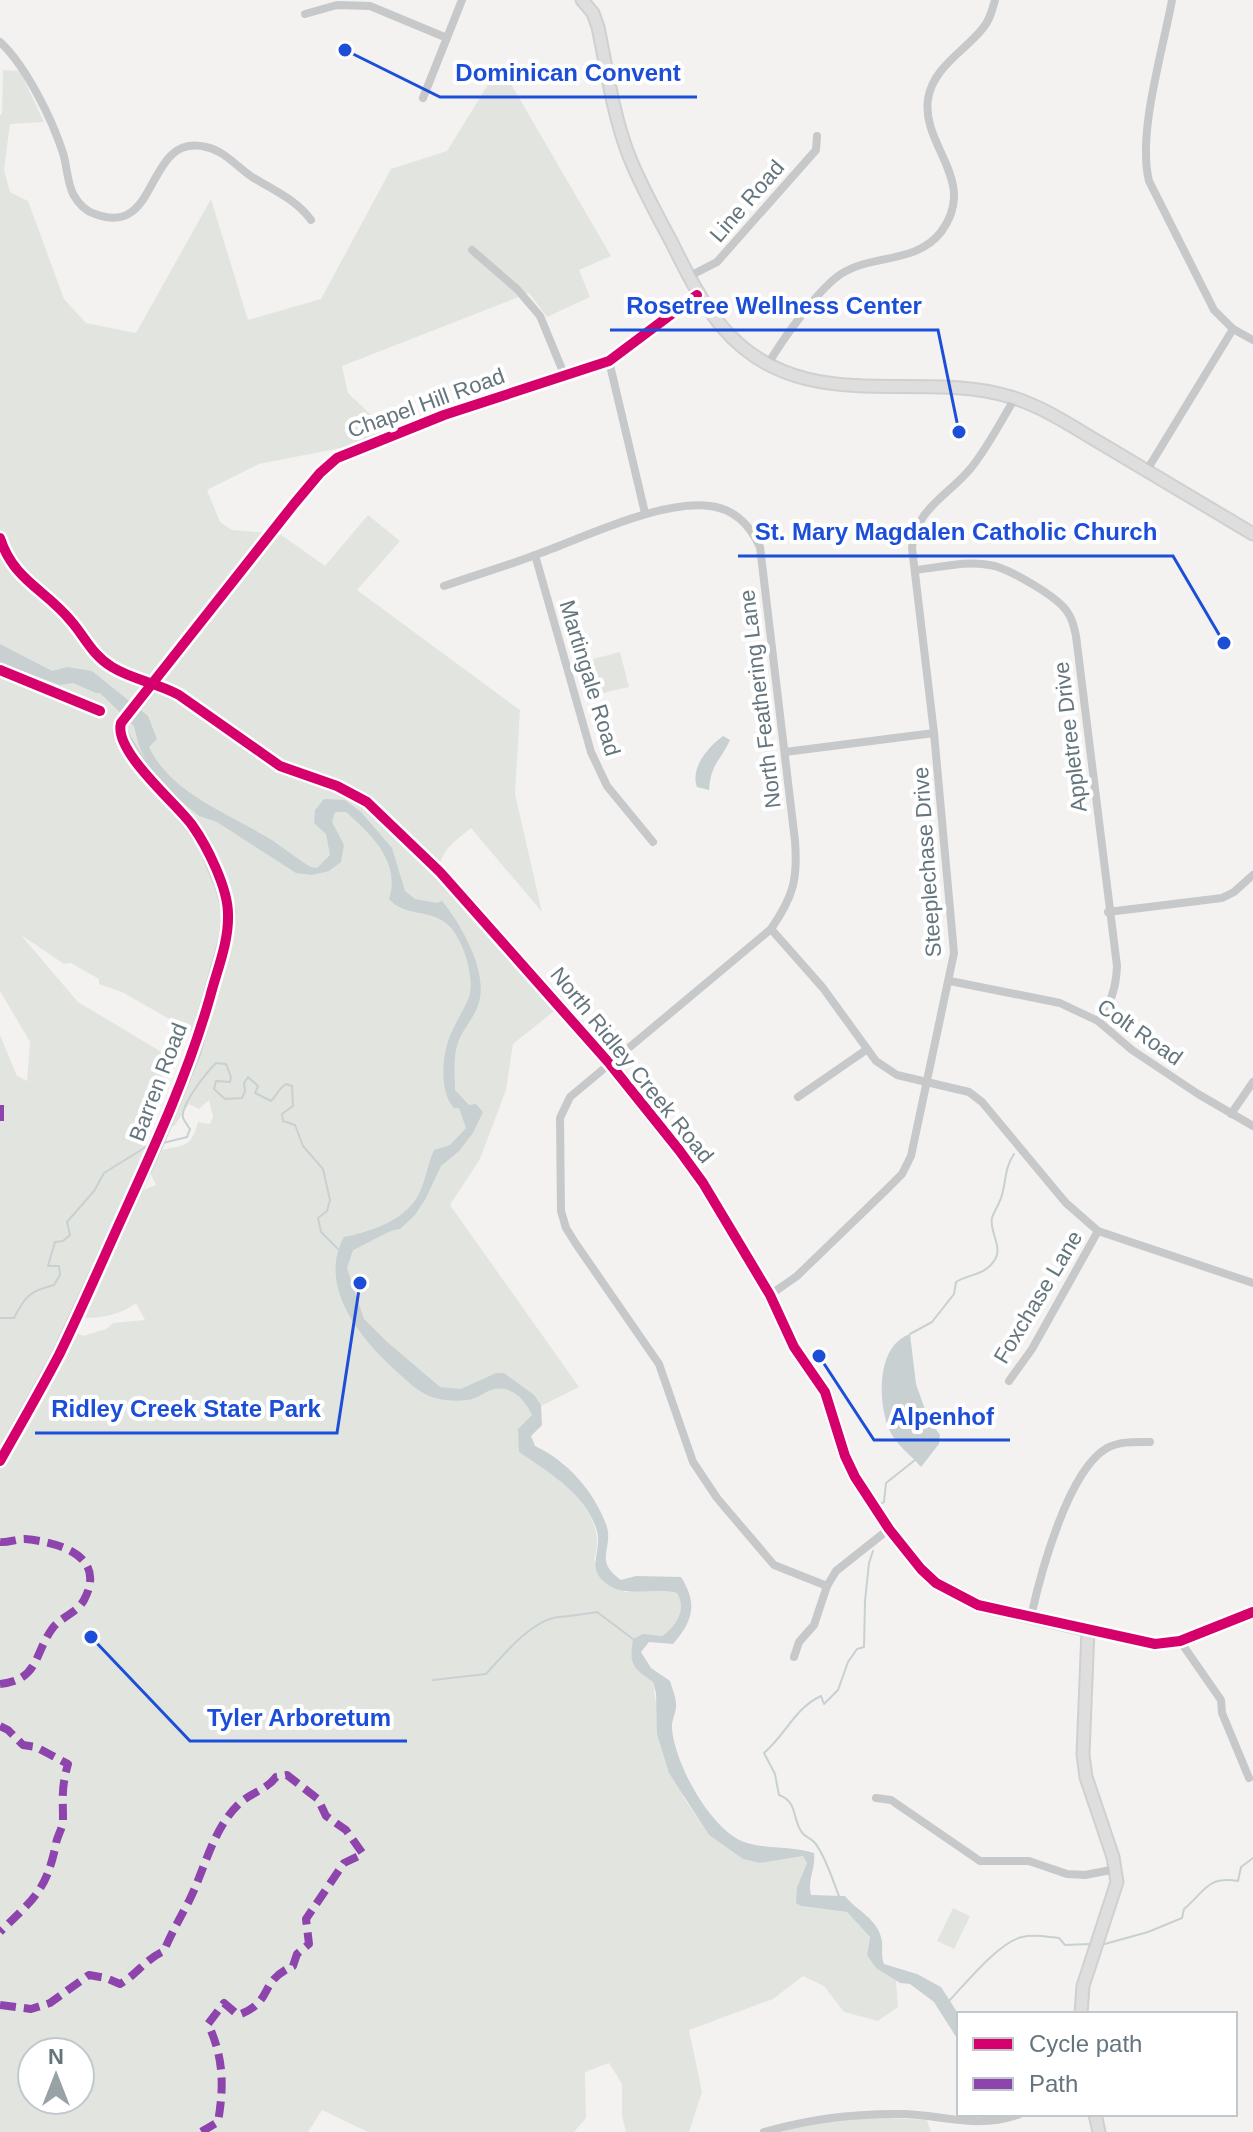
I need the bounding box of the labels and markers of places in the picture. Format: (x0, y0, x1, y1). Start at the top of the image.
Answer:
callout: Dominican Convent (440, 49, 697, 97)
callout: Rosetree Wellness Center (610, 282, 938, 330)
callout: St. Mary Magdalen Catholic Church (738, 508, 1173, 556)
callout: Ridley Creek State Park (35, 1385, 337, 1433)
callout: Alpenhof (874, 1392, 1010, 1440)
callout: Tyler Arboretum (190, 1693, 407, 1741)

